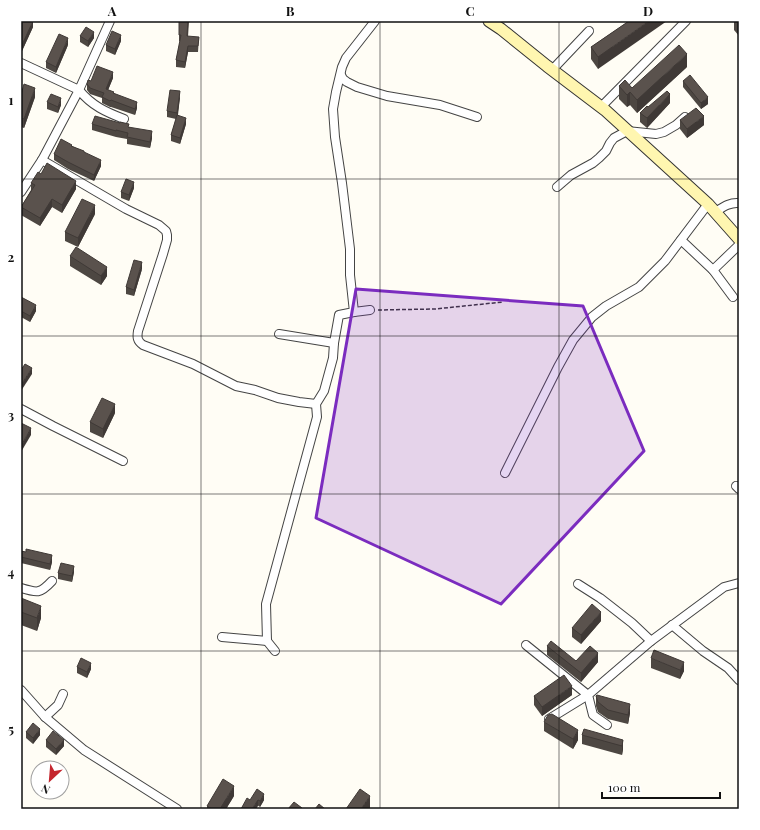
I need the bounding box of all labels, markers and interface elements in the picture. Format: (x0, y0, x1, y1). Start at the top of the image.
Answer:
text: A (107, 2, 117, 19)
text: B (286, 2, 295, 19)
text: C (465, 2, 475, 19)
text: D (643, 2, 653, 19)
text: 1 (9, 91, 14, 108)
text: 2 (8, 248, 15, 265)
text: 3 (8, 406, 14, 423)
text: 4 (8, 563, 15, 580)
text: 5 (8, 720, 14, 737)
north arrow (30, 760, 70, 800)
scale bar (602, 774, 720, 800)
text: 100 m (608, 779, 641, 795)
text: N (38, 781, 52, 798)

